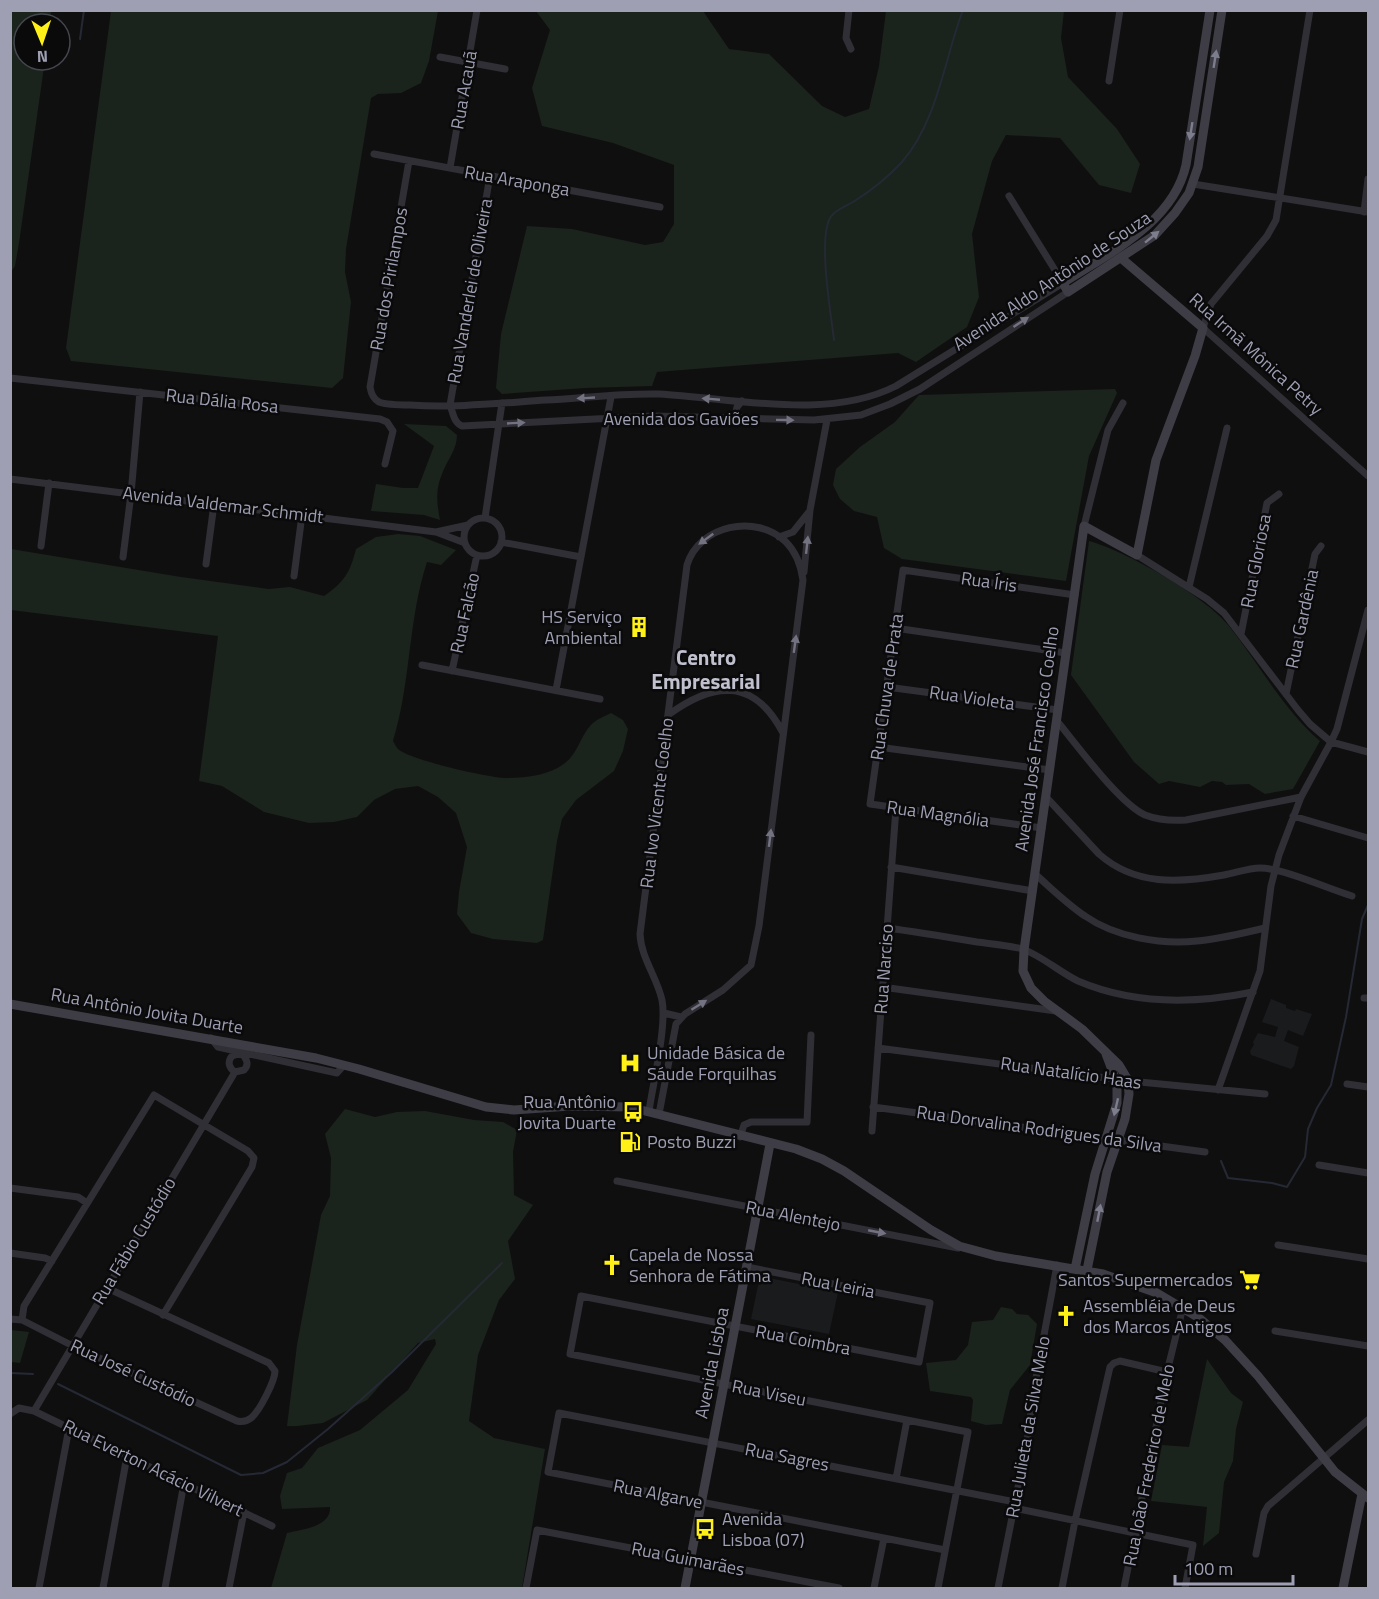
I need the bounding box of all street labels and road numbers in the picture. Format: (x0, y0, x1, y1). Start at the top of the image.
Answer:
street label: Rua Acauã (443, 48, 484, 131)
street label: Rua Araponga (462, 158, 572, 203)
street label: Rua Vanderlei de Oliveira (440, 196, 499, 386)
street label: Avenida Aldo Antônio de Souza (947, 204, 1156, 357)
street label: Rua dos Pirilampos (363, 205, 414, 353)
street label: Rua Irmã Mônica Petry (1183, 286, 1330, 421)
street label: Rua Dália Rosa (164, 381, 280, 420)
street label: Avenida dos Gaviões (603, 405, 759, 432)
street label: Avenida Valdemar Schmidt (121, 479, 326, 530)
street label: Rua Gloriosa (1233, 512, 1278, 610)
street label: Rua Íris (959, 564, 1019, 599)
street label: Rua Gardênia (1278, 567, 1325, 671)
street label: Rua Falcão (443, 570, 486, 656)
street label: Rua Chuva de Prata (863, 612, 910, 762)
street label: Avenida José Francisco Coelho (1007, 625, 1066, 853)
street label: Rua Violeta (928, 678, 1017, 717)
street label: Rua Ivo Vicente Coelho (633, 716, 680, 890)
street label: Rua Magnólia (885, 793, 991, 834)
street label: Rua Narciso (867, 923, 900, 1015)
street label: Rua Antônio Jovita Duarte (49, 980, 245, 1041)
street label: Rua Natalício Haas (999, 1049, 1143, 1096)
street label: Rua Dorvalina Rodrigues da Silva (915, 1098, 1163, 1159)
street label: Rua Fábio Custódio (85, 1172, 182, 1310)
street label: Rua Alentejo (743, 1193, 843, 1238)
street label: Rua Leiria (799, 1264, 877, 1305)
street label: Avenida Lisboa (687, 1305, 736, 1421)
street label: Rua Coimbra (753, 1317, 853, 1362)
street label: Rua José Custódio (66, 1332, 201, 1414)
street label: Rua Julieta da Silva Melo (998, 1334, 1057, 1520)
street label: Rua João Frederico de Melo (1116, 1362, 1181, 1568)
street label: Rua Viseu (730, 1372, 808, 1413)
street label: Rua Everton Acácio Vilvert (58, 1412, 249, 1523)
street label: Rua Sagres (743, 1435, 831, 1478)
street label: Rua Algarve (611, 1472, 705, 1515)
street label: Rua Guimarães (629, 1534, 747, 1583)

